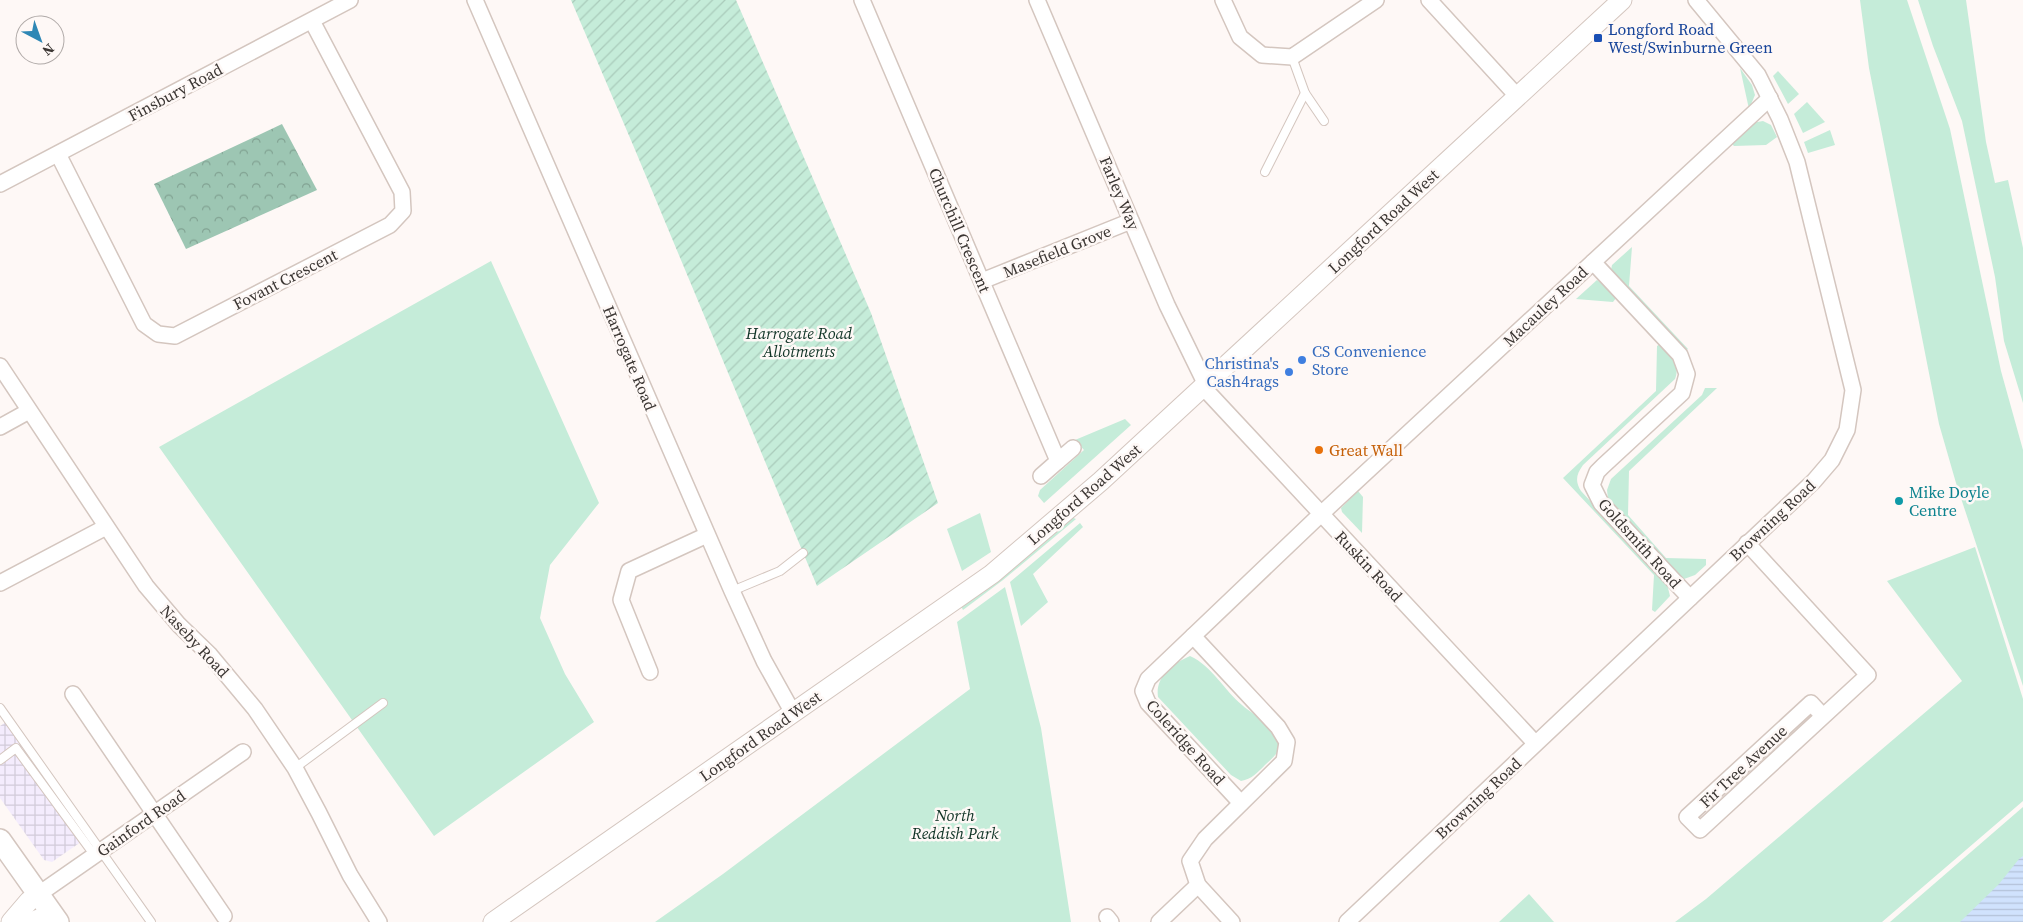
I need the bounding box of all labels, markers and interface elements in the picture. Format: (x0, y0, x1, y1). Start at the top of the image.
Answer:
north arrow (15, 15, 65, 65)
place label: Longford Road West/Swinburne Green (1608, 18, 1773, 58)
marker: Longford Road West/Swinburne Green (1592, 32, 1604, 44)
text: N (38, 39, 59, 61)
street label: Finsbury Road (124, 58, 226, 126)
street label: Farley Way (1095, 153, 1146, 234)
street label: Longford Road West (1323, 163, 1444, 278)
street label: Churchill Crescent (924, 164, 997, 296)
street label: Masefield Grove (1000, 219, 1114, 283)
street label: Fovant Crescent (229, 243, 342, 315)
street label: Macauley Road (1498, 261, 1592, 351)
street label: Harrogate Road (598, 302, 662, 414)
park label: Harrogate Road Allotments (745, 322, 853, 362)
place label: CS Convenience Store (1312, 340, 1426, 380)
place label: Christina's Cash4rags (1205, 352, 1279, 392)
marker: CS Convenience Store (1296, 354, 1308, 366)
marker: Christina's Cash4rags (1283, 366, 1295, 378)
street label: Longford Road West (1022, 438, 1146, 550)
place label: Great Wall (1329, 439, 1403, 461)
marker: Great Wall (1313, 444, 1325, 456)
street label: Browning Road (1724, 474, 1820, 566)
place label: Mike Doyle Centre (1909, 481, 1989, 521)
street label: Goldsmith Road (1594, 493, 1686, 593)
marker: Mike Doyle Centre (1893, 495, 1905, 507)
street label: Ruskin Road (1330, 526, 1408, 606)
street label: Naseby Road (156, 600, 234, 682)
street label: Longford Road West (695, 685, 826, 786)
street label: Coleridge Road (1142, 694, 1230, 790)
street label: Fir Tree Avenue (1694, 720, 1792, 812)
street label: Browning Road (1430, 752, 1526, 844)
street label: Gainford Road (92, 784, 190, 862)
park label: North Reddish Park (911, 804, 999, 844)

